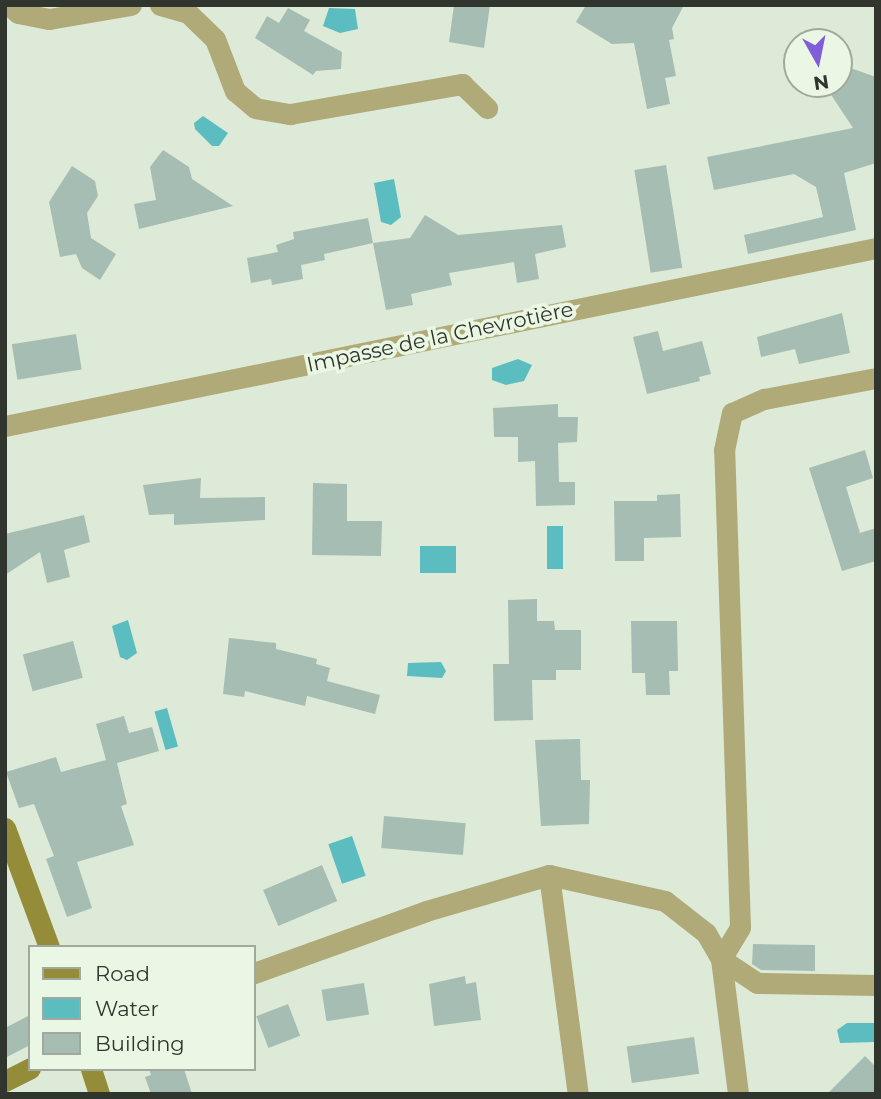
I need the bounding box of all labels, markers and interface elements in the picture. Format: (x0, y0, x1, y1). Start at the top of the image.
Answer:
north arrow (783, 28, 853, 98)
text: N (812, 70, 830, 95)
street label: Impasse de la Chevrotière (304, 296, 576, 378)
legend (28, 945, 256, 1071)
text: Road (95, 961, 150, 986)
text: Water (95, 996, 159, 1021)
text: Building (95, 1031, 185, 1056)

